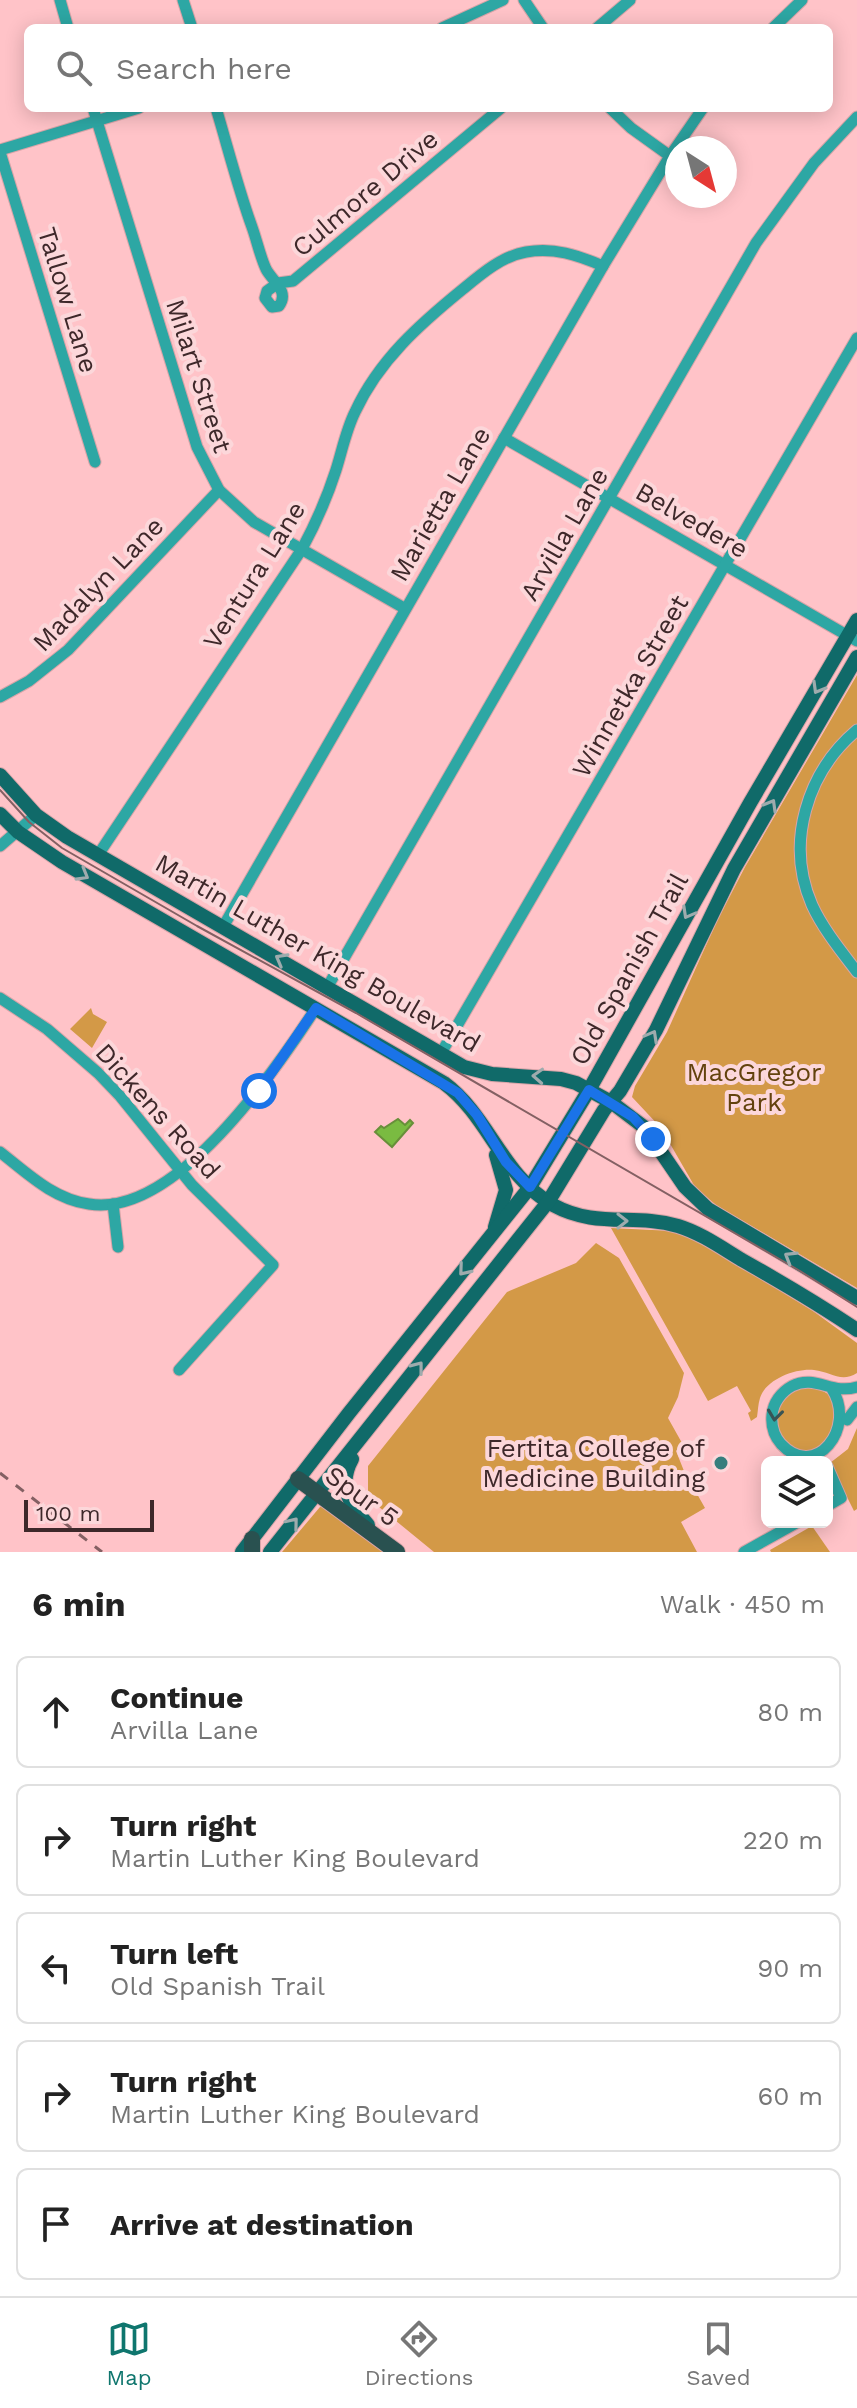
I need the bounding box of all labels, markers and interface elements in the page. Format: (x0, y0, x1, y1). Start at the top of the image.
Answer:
search box (24, 24, 833, 112)
icon: search (52, 46, 96, 90)
text: Search here (116, 51, 292, 86)
street label: Culmore Drive (286, 123, 444, 263)
north arrow (665, 136, 737, 208)
street label: Tallow Lane (32, 224, 104, 376)
street label: Milart Street (160, 295, 238, 457)
street label: Marietta Lane (384, 421, 496, 587)
street label: Arvilla Lane (514, 462, 614, 606)
street label: Belvedere (631, 476, 753, 564)
street label: Ventura Lane (197, 496, 311, 654)
street label: Madalyn Lane (26, 511, 170, 657)
street label: Winnetka Street (566, 590, 694, 782)
one-way arrow (812, 679, 827, 694)
one-way arrow (761, 799, 777, 814)
street label: Martin Luther King Boulevard (150, 848, 486, 1058)
one-way arrow (75, 865, 89, 881)
street label: Old Spanish Trail (564, 868, 694, 1070)
one-way arrow (683, 905, 698, 919)
one-way arrow (275, 953, 290, 969)
one-way arrow (642, 1030, 658, 1045)
street label: Dickens Road (89, 1037, 227, 1185)
park label: MacGregor Park (686, 1057, 822, 1117)
one-way arrow (531, 1068, 544, 1085)
route start (241, 1073, 277, 1109)
route end (635, 1121, 671, 1157)
one-way arrow (616, 1212, 629, 1230)
one-way arrow (784, 1251, 799, 1267)
one-way arrow (459, 1261, 474, 1275)
one-way arrow (408, 1361, 422, 1376)
one-way arrow (766, 1408, 783, 1421)
place label: Fertita College of Medicine Building (482, 1433, 705, 1493)
marker: Fertita College of Medicine Building (712, 1454, 730, 1472)
map controls (761, 1456, 833, 1528)
button: layers (761, 1456, 833, 1528)
street label: Spur 5 (320, 1460, 404, 1532)
scale bar (24, 1496, 154, 1532)
text: 100 m (36, 1501, 100, 1526)
one-way arrow (284, 1517, 298, 1532)
text: 6 min (32, 1584, 126, 1624)
text: Walk · 450 m (660, 1589, 825, 1619)
text: Continue (110, 1680, 243, 1715)
icon: ahead (34, 1690, 78, 1734)
text: 80 m (757, 1697, 823, 1727)
text: Arvilla Lane (110, 1715, 258, 1745)
text: Turn right (110, 1808, 256, 1843)
icon: right (34, 1818, 78, 1862)
text: 220 m (743, 1825, 823, 1855)
text: Martin Luther King Boulevard (110, 1843, 480, 1873)
text: Turn left (110, 1936, 238, 1971)
icon: left (34, 1946, 78, 1990)
text: 90 m (757, 1953, 823, 1983)
text: Old Spanish Trail (110, 1971, 325, 2001)
text: Turn right (110, 2064, 256, 2099)
icon: right (34, 2074, 78, 2118)
text: 60 m (757, 2081, 823, 2111)
text: Martin Luther King Boulevard (110, 2099, 480, 2129)
icon: arrive (34, 2202, 78, 2246)
text: Arrive at destination (110, 2207, 414, 2242)
tab: Map (107, 2317, 151, 2390)
tab: Directions (365, 2317, 473, 2390)
tab: Saved (687, 2317, 750, 2390)

